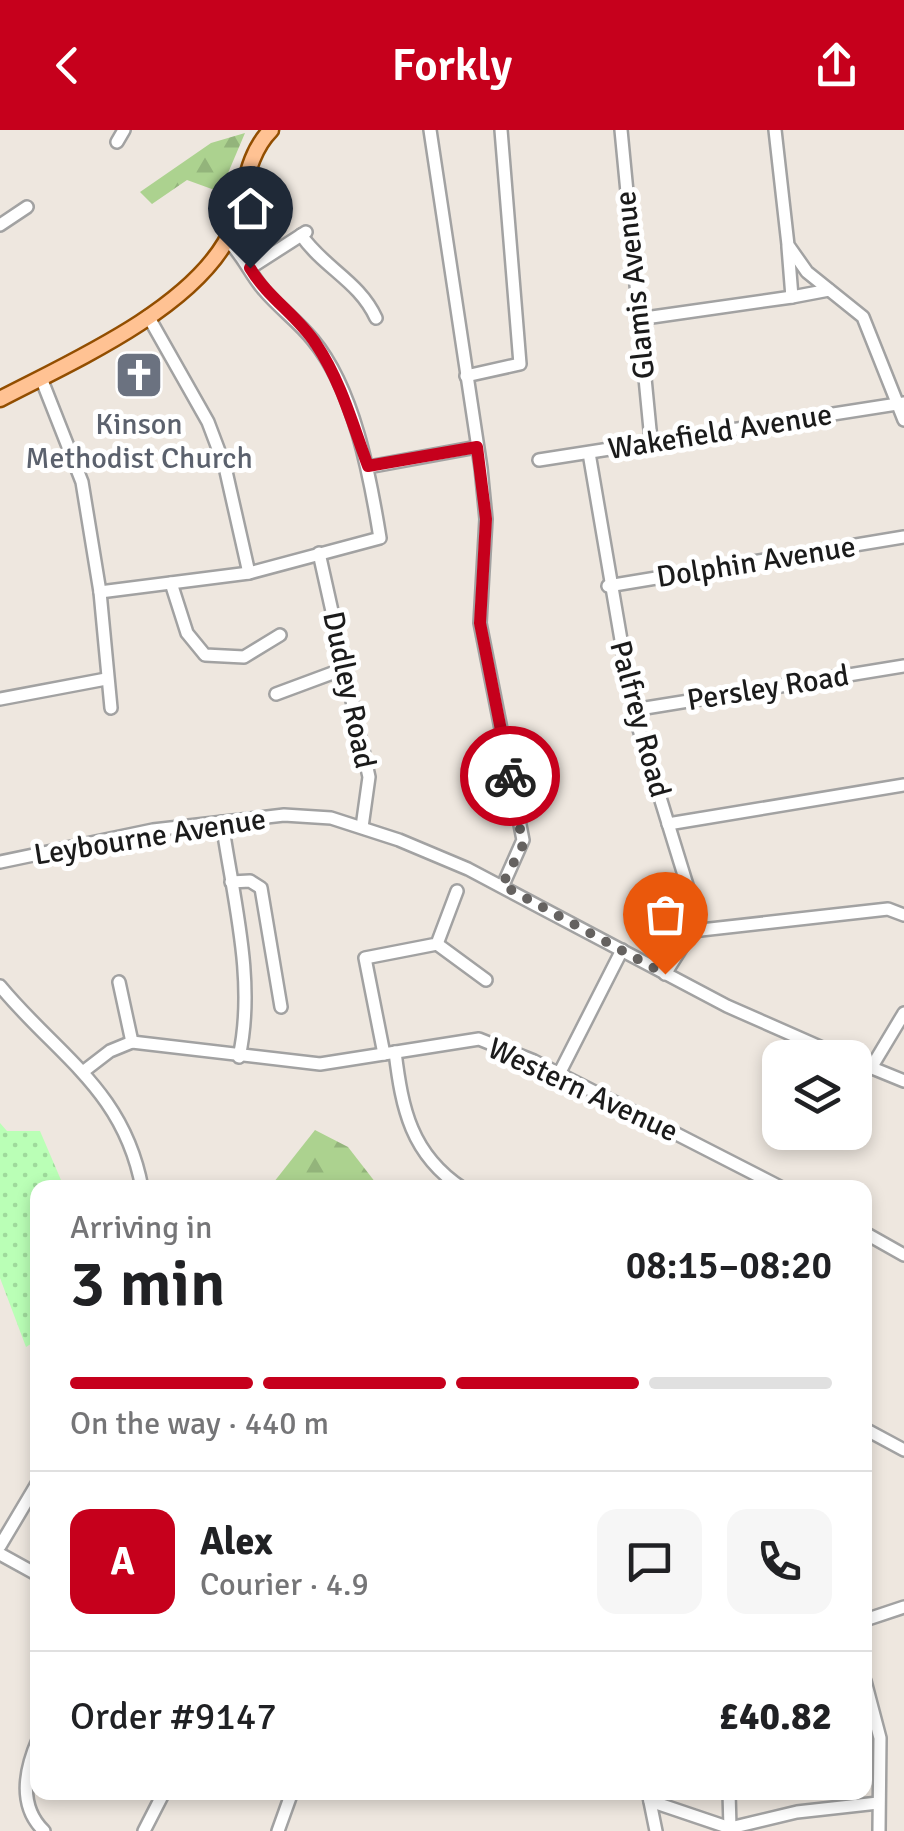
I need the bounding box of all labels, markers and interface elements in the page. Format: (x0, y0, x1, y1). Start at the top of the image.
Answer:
icon: back (40, 38, 95, 93)
text: Forkly (392, 38, 512, 93)
icon: share (809, 38, 864, 93)
pin (208, 166, 293, 269)
icon: home (223, 181, 278, 236)
street label: Glamis Avenue (607, 189, 663, 381)
church icon: Kinson Methodist Church (113, 349, 165, 401)
street label: Wakefield Avenue (605, 396, 835, 468)
place label: Kinson Methodist Church (25, 406, 253, 477)
street label: Dolphin Avenue (654, 528, 858, 596)
street label: Dudley Road (314, 608, 384, 772)
street label: Palfrey Road (601, 637, 679, 801)
street label: Persley Road (684, 657, 852, 719)
courier (460, 726, 560, 826)
icon: bike (483, 749, 538, 804)
street label: Leybourne Avenue (31, 800, 269, 874)
pin (623, 872, 708, 975)
icon: bag (638, 887, 693, 942)
street label: Western Avenue (482, 1030, 684, 1150)
map controls (762, 1040, 872, 1150)
button: layers (762, 1040, 872, 1150)
text: Arriving in (70, 1208, 212, 1247)
text: 08:15–08:20 (626, 1242, 832, 1289)
text: 3 min (70, 1244, 226, 1324)
text: On the way · 440 m (70, 1404, 329, 1443)
button: chat (597, 1509, 702, 1614)
button: phone (727, 1509, 832, 1614)
text: Alex (200, 1518, 273, 1565)
text: A (110, 1538, 135, 1585)
text: Courier · 4.9 (200, 1565, 369, 1604)
text: Order #9147 (70, 1693, 277, 1740)
text: £40.82 (719, 1693, 832, 1740)

